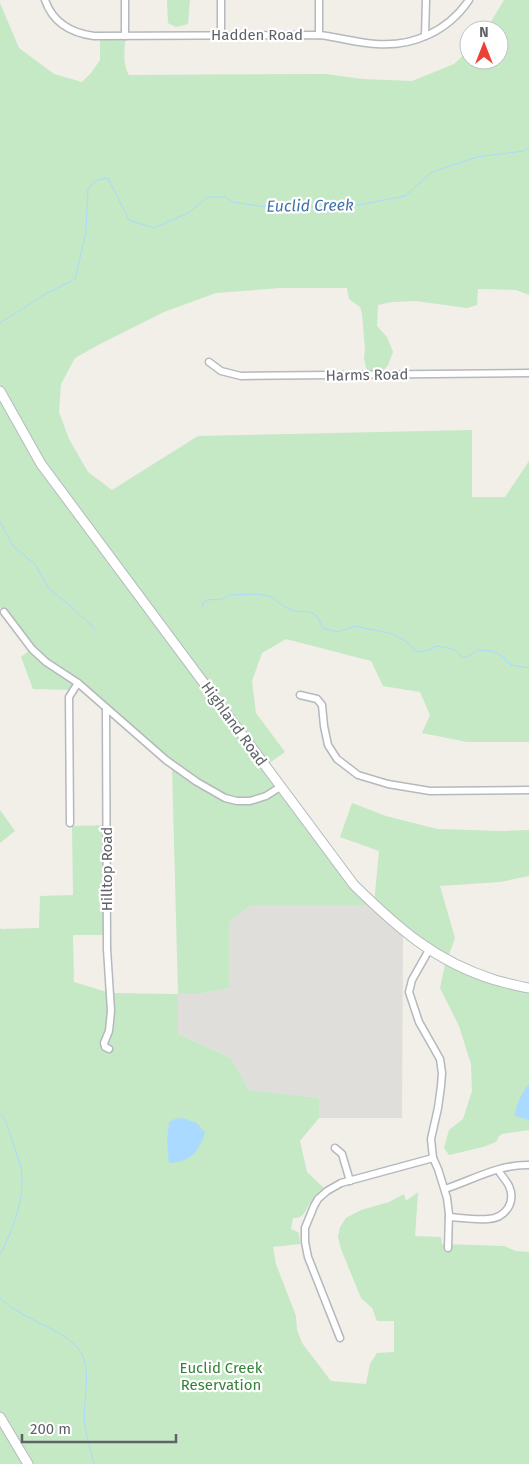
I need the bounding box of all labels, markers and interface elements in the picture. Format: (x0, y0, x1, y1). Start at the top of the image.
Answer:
north arrow (459, 20, 509, 70)
text: N (479, 24, 489, 41)
street label: Hadden Road (211, 26, 303, 44)
water label: Euclid Creek (266, 195, 354, 216)
street label: Harms Road (326, 365, 408, 385)
street label: Highland Road (197, 678, 271, 770)
street label: Hilltop Road (98, 827, 116, 911)
park label: Euclid Creek Reservation (180, 1359, 263, 1394)
scale bar (22, 1412, 176, 1444)
text: 200 m (30, 1420, 71, 1438)

